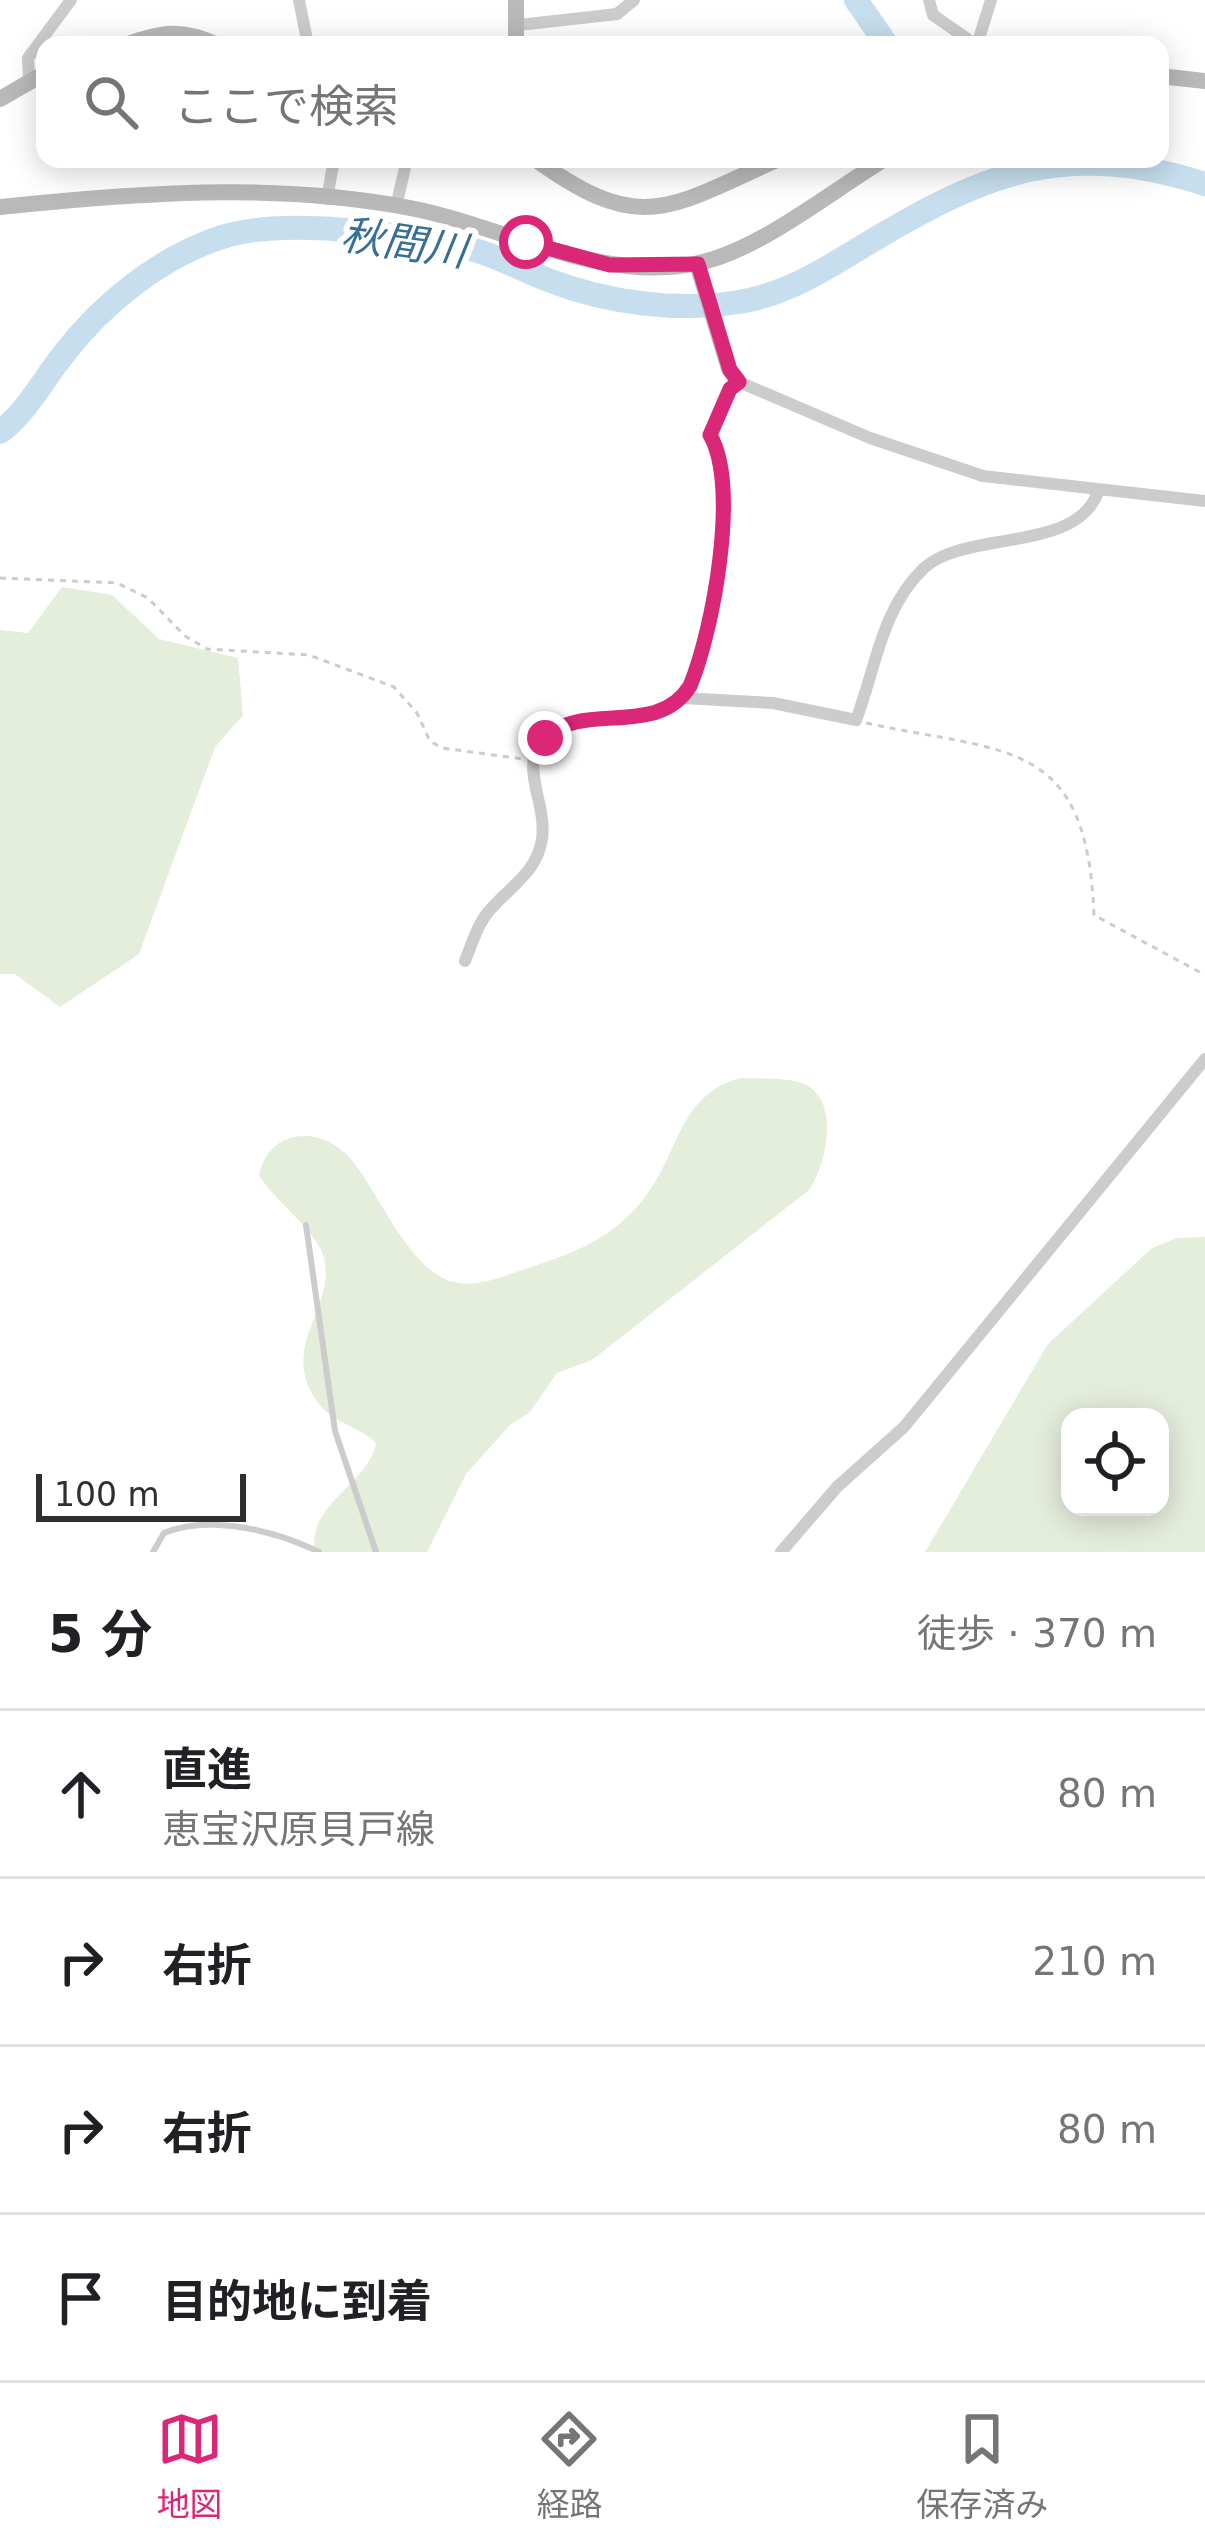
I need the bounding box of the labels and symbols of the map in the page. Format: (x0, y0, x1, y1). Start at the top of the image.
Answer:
water label: 秋間川 (338, 210, 474, 277)
route start (499, 215, 553, 269)
route end (518, 711, 572, 765)
scale bar (36, 1468, 246, 1521)

